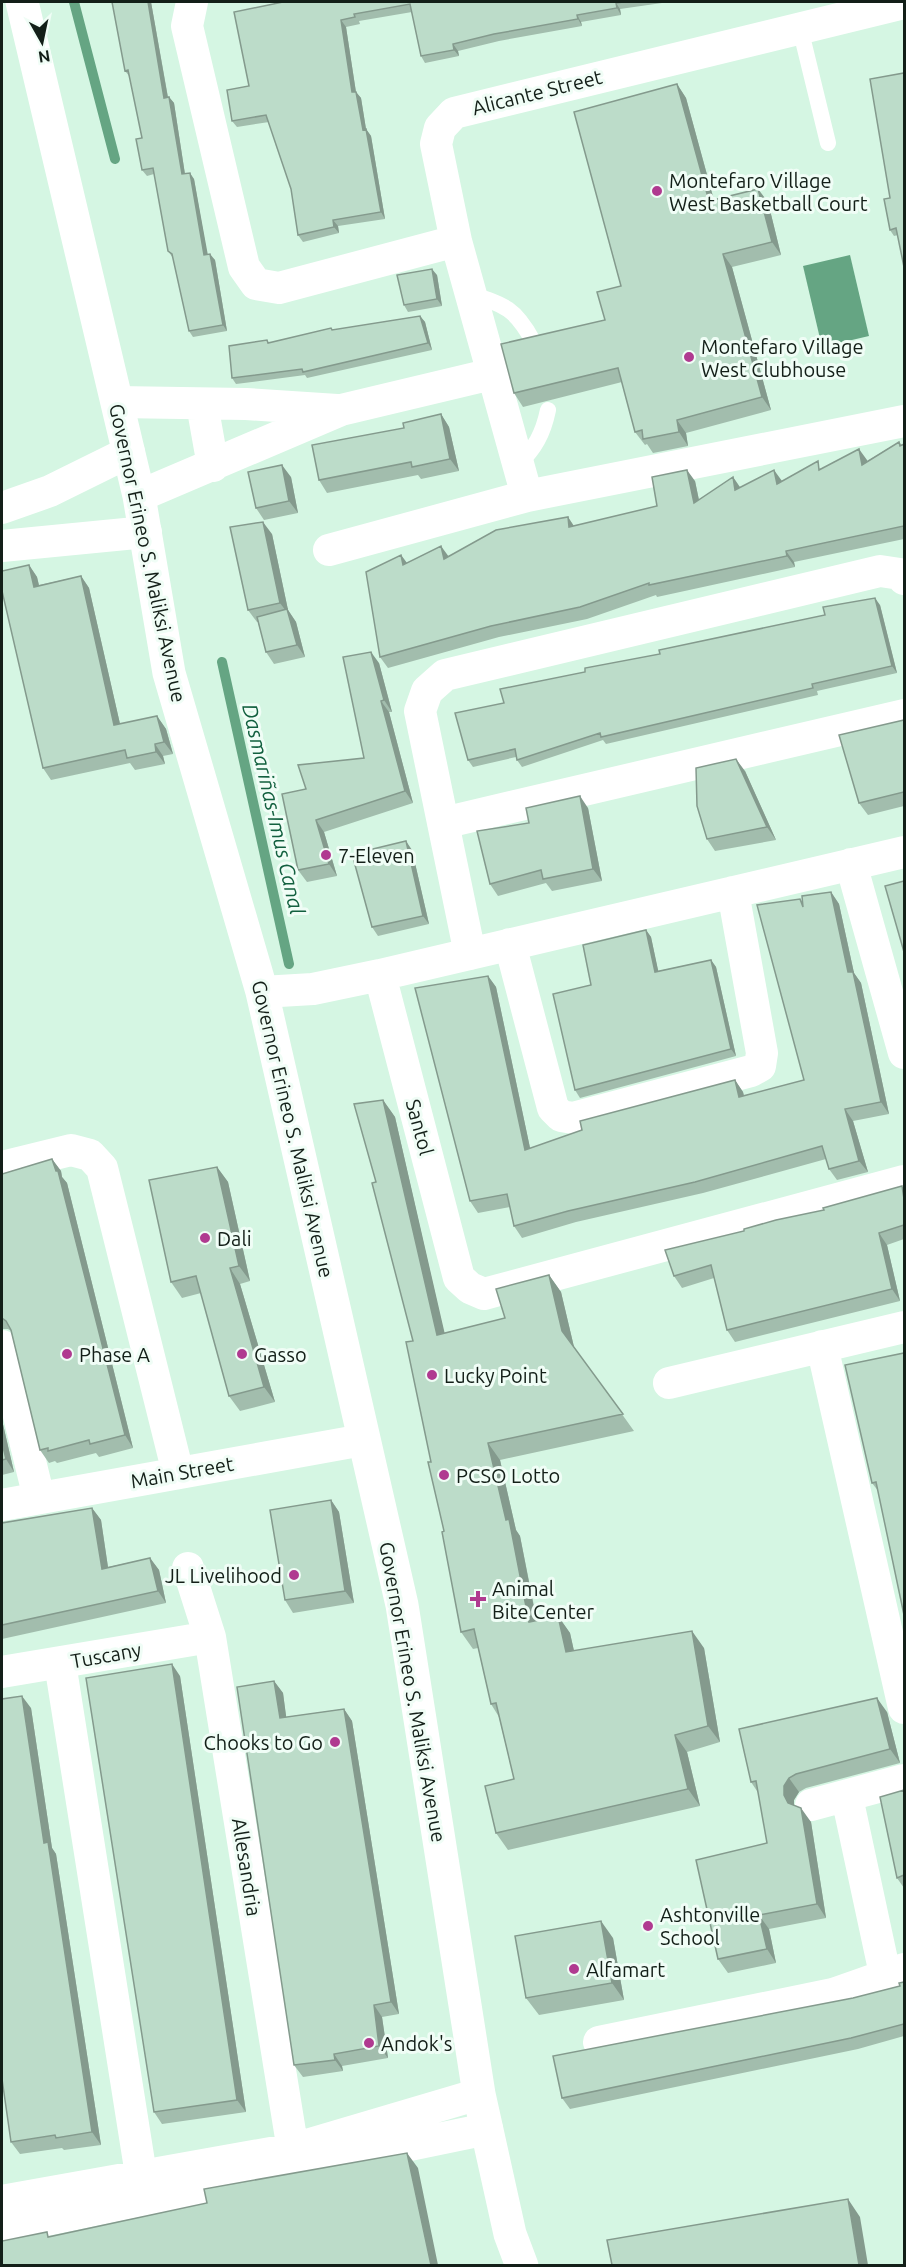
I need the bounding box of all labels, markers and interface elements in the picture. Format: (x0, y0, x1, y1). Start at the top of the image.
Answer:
north arrow (12, 12, 72, 72)
text: N (37, 47, 52, 67)
street label: Alicante Street (470, 65, 605, 119)
place label: Montefaro Village West Basketball Court (669, 169, 868, 215)
marker: Montefaro Village West Basketball Court (650, 184, 664, 198)
place label: Montefaro Village West Clubhouse (701, 335, 864, 381)
marker: Montefaro Village West Clubhouse (682, 350, 696, 364)
street label: Governor Erineo S. Maliksi Avenue (105, 402, 191, 704)
water label: Dasmariñas-Imus Canal (238, 701, 310, 917)
place label: 7-Eleven (338, 844, 415, 867)
marker: 7-Eleven (319, 848, 333, 862)
street label: Governor Erineo S. Maliksi Avenue (248, 978, 338, 1280)
street label: Santol (402, 1097, 438, 1157)
place label: Dali (217, 1227, 252, 1250)
marker: Dali (198, 1231, 212, 1245)
place label: Phase A (79, 1343, 150, 1366)
place label: Gasso (254, 1343, 307, 1366)
marker: Phase A (60, 1347, 74, 1361)
marker: Gasso (235, 1347, 249, 1361)
place label: Lucky Point (444, 1364, 547, 1387)
marker: Lucky Point (425, 1368, 439, 1382)
street label: Main Street (129, 1452, 236, 1492)
place label: PCSO Lotto (456, 1464, 560, 1487)
marker: PCSO Lotto (437, 1468, 451, 1482)
street label: Governor Erineo S. Maliksi Avenue (375, 1540, 451, 1844)
place label: JL Livelihood (165, 1564, 282, 1587)
marker: JL Livelihood (287, 1568, 301, 1582)
place label: Animal Bite Center (492, 1577, 595, 1623)
marker: Animal Bite Center (469, 1590, 487, 1608)
street label: Tuscany (69, 1637, 143, 1672)
place label: Chooks to Go (204, 1731, 323, 1754)
marker: Chooks to Go (328, 1735, 342, 1749)
street label: Allesandria (228, 1816, 266, 1918)
place label: Ashtonville School (660, 1903, 760, 1949)
marker: Ashtonville School (641, 1919, 655, 1933)
place label: Alfamart (586, 1958, 665, 1981)
marker: Alfamart (567, 1962, 581, 1976)
place label: Andok's (381, 2032, 452, 2055)
marker: Andok's (362, 2036, 376, 2050)

